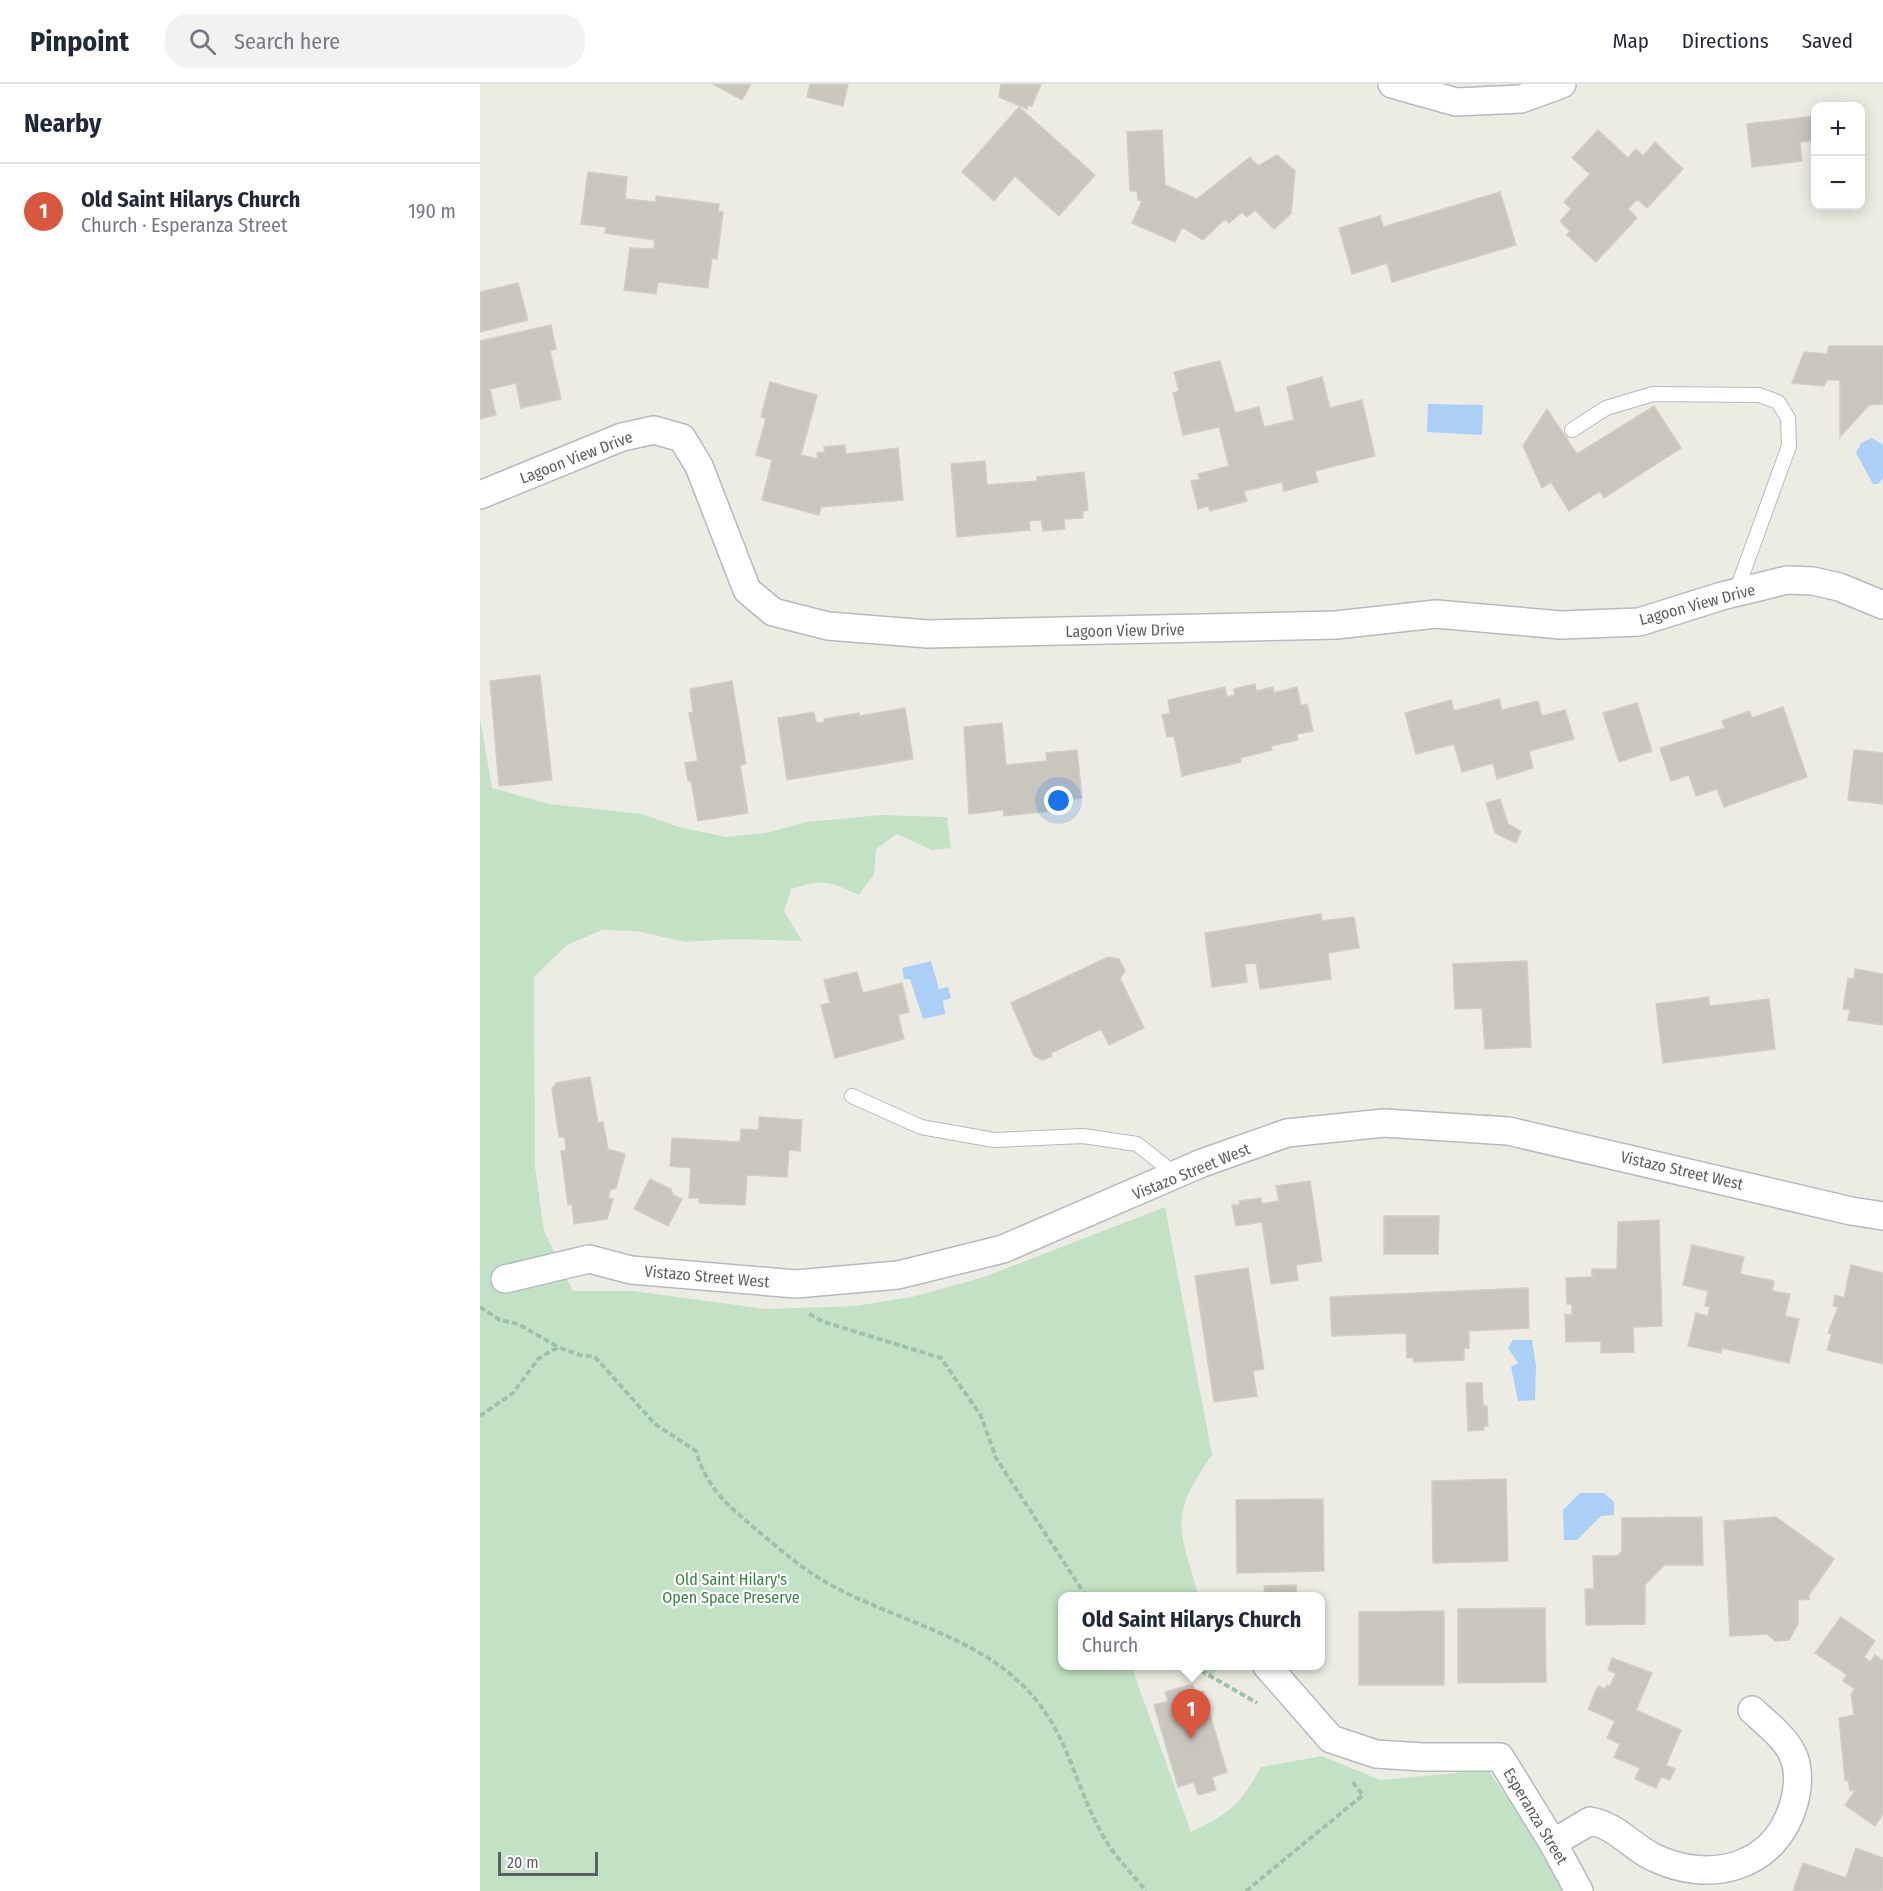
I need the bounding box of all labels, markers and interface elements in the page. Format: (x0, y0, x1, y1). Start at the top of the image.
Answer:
search box (165, 14, 585, 68)
text: Pinpoint (30, 25, 129, 58)
icon: search (186, 25, 219, 58)
text: Search here (234, 28, 340, 55)
text: Map (1612, 28, 1649, 54)
text: Directions (1682, 28, 1769, 54)
text: Saved (1802, 28, 1853, 54)
map controls (1811, 102, 1865, 210)
button: + (1811, 102, 1865, 156)
text: Nearby (24, 108, 101, 139)
button: − (1811, 156, 1865, 210)
text: Old Saint Hilarys Church (81, 186, 300, 213)
text: 1 (39, 199, 48, 223)
text: 190 m (408, 199, 456, 223)
text: Church · Esperanza Street (81, 213, 288, 237)
street label: Lagoon View Drive (517, 427, 635, 488)
street label: Lagoon View Drive (1637, 580, 1757, 629)
street label: Lagoon View Drive (1065, 620, 1185, 641)
your location (1044, 786, 1073, 815)
street label: Vistazo Street West (1130, 1139, 1254, 1204)
street label: Vistazo Street West (1619, 1147, 1746, 1194)
street label: Vistazo Street West (644, 1262, 771, 1291)
park label: Old Saint Hilary's Open Space Preserve (662, 1570, 800, 1607)
popup (1058, 1592, 1325, 1670)
text: Old Saint Hilarys Church (1082, 1606, 1301, 1633)
text: Church (1082, 1633, 1138, 1657)
pin: 1 (1172, 1690, 1210, 1739)
street label: Esperanza Street (1499, 1765, 1572, 1869)
scale bar (498, 1849, 598, 1876)
text: 20 m (507, 1853, 538, 1872)

